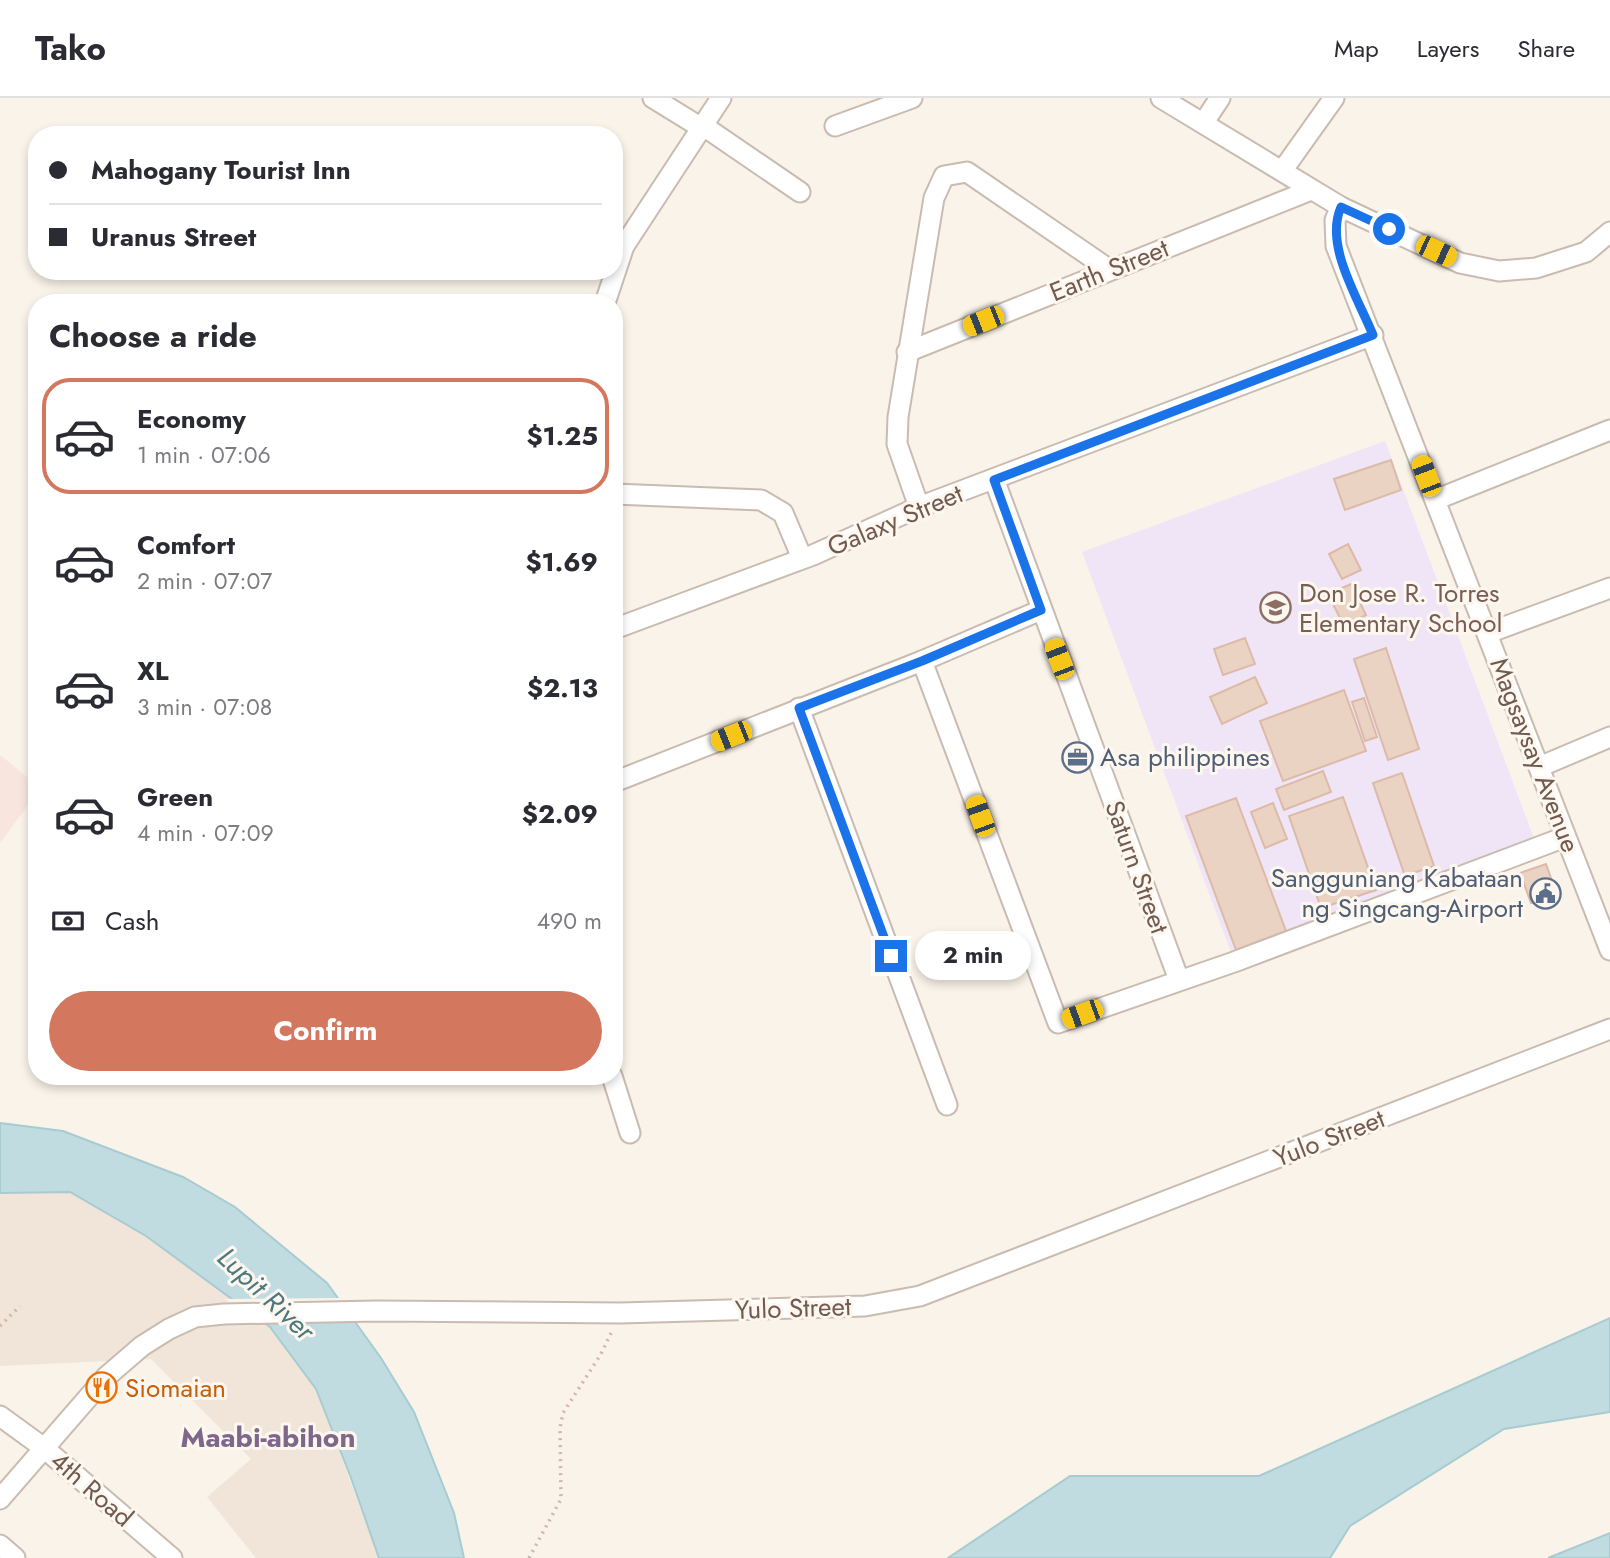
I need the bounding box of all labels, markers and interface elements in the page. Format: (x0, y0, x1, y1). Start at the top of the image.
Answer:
text: Tako (35, 25, 106, 72)
text: Map (1334, 31, 1379, 66)
text: Layers (1417, 31, 1479, 66)
text: Share (1517, 31, 1575, 66)
text: Mahogany Tourist Inn (91, 151, 351, 189)
route start (1373, 213, 1405, 245)
text: Uranus Street (91, 218, 256, 256)
street label: Earth Street (1044, 229, 1175, 311)
car (1413, 233, 1460, 269)
car (960, 303, 1007, 339)
text: Choose a ride (49, 313, 257, 359)
text: Economy (137, 400, 246, 438)
icon: car (53, 405, 116, 468)
text: $1.25 (526, 417, 598, 455)
text: 1 min · 07:06 (137, 438, 271, 472)
car (1409, 453, 1444, 499)
street label: Galaxy Street (821, 474, 969, 566)
text: Comfort (137, 526, 235, 564)
icon: car (53, 531, 116, 594)
text: $1.69 (525, 543, 598, 581)
text: 2 min · 07:07 (137, 564, 272, 598)
place label: Don Jose R. Torres Elementary School (1299, 574, 1502, 642)
school or university icon: Don Jose R. Torres Elementary School (1259, 591, 1293, 625)
car (1042, 636, 1077, 682)
text: XL (137, 652, 169, 690)
street label: Magsaysay Avenue (1480, 652, 1590, 858)
icon: car (53, 657, 116, 720)
text: $2.13 (527, 669, 598, 707)
text: 3 min · 07:08 (137, 690, 272, 724)
car (708, 718, 755, 754)
place label: Asa philippines (1100, 738, 1270, 776)
office icon: Asa philippines (1060, 740, 1094, 774)
text: Green (137, 778, 213, 816)
icon: car (53, 783, 116, 846)
car (963, 793, 998, 839)
text: $2.09 (522, 795, 598, 833)
street label: Saturn Street (1095, 795, 1179, 940)
text: 4 min · 07:09 (137, 816, 274, 850)
place label: Sangguniang Kabataan ng Singcang-Airport (1271, 859, 1524, 927)
public building icon: Sangguniang Kabataan ng Singcang-Airport (1529, 876, 1563, 910)
icon: cash (49, 902, 87, 940)
text: Cash (105, 902, 159, 940)
text: 490 m (537, 904, 602, 938)
callout: 2 min (916, 932, 1031, 980)
text: 2 min (943, 938, 1003, 972)
route end (875, 940, 907, 972)
button: Confirm (49, 991, 602, 1071)
car (1059, 997, 1106, 1031)
street label: Yulo Street (1268, 1099, 1391, 1177)
water label: Lupit River (208, 1238, 325, 1351)
street label: Yulo Street (734, 1287, 852, 1329)
place label: Siomaian (125, 1369, 226, 1407)
restaurant icon: Siomaian (85, 1371, 119, 1405)
district label: Maabi-abihon (180, 1417, 356, 1458)
street label: 4th Road (42, 1442, 142, 1536)

